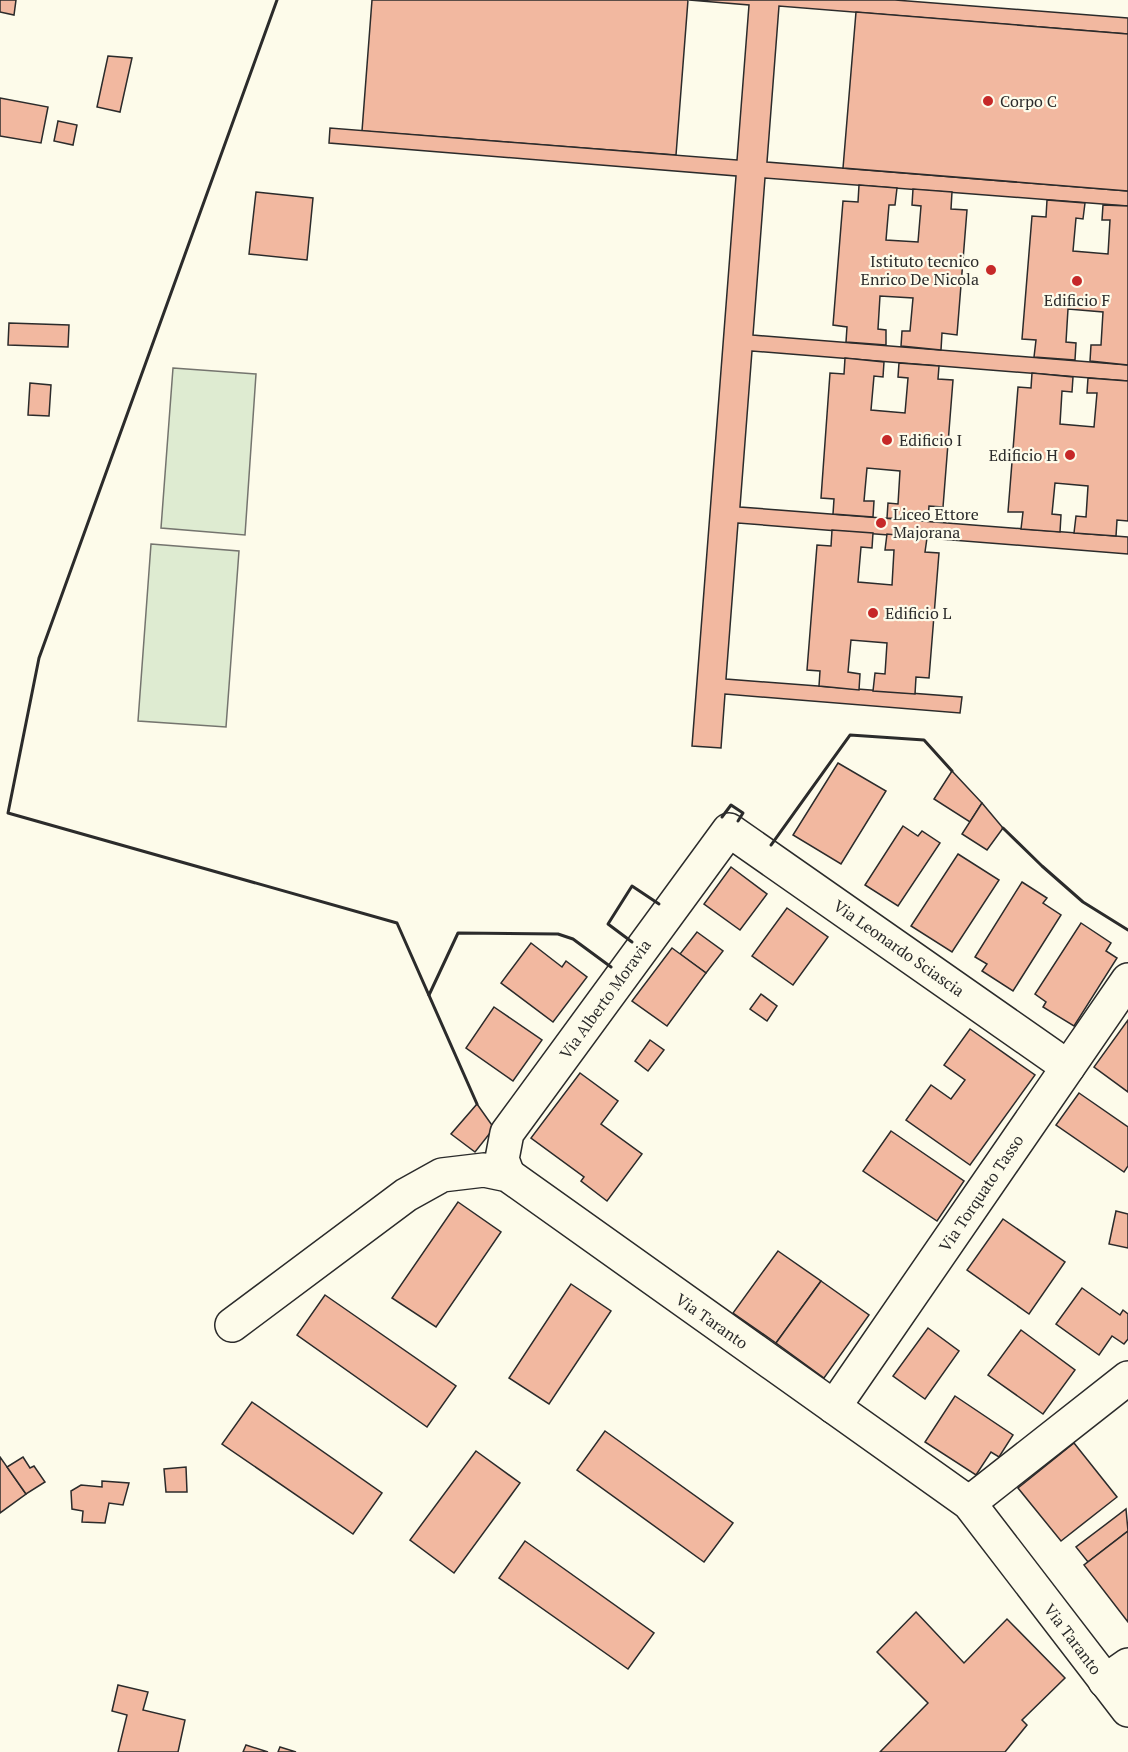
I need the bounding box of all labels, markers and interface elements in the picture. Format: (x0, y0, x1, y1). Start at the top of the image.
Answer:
place label: Corpo C (1000, 90, 1057, 112)
marker: Corpo C (981, 94, 995, 108)
place label: Istituto tecnico Enrico De Nicola (861, 250, 979, 290)
marker: Istituto tecnico Enrico De Nicola (984, 263, 998, 277)
marker: Edificio F (1070, 274, 1084, 288)
place label: Edificio F (1044, 289, 1110, 311)
place label: Edificio I (899, 429, 962, 451)
marker: Edificio I (880, 433, 894, 447)
place label: Edificio H (989, 444, 1058, 466)
marker: Edificio H (1063, 448, 1077, 462)
place label: Liceo Ettore Majorana (893, 503, 979, 543)
marker: Liceo Ettore Majorana (874, 516, 888, 530)
place label: Edificio L (885, 602, 952, 624)
marker: Edificio L (866, 606, 880, 620)
street label: Via Leonardo Sciascia (829, 895, 969, 1001)
street label: Via Alberto Moravia (554, 935, 656, 1063)
street label: Via Torquato Tasso (934, 1130, 1028, 1256)
street label: Via Taranto (671, 1288, 753, 1354)
street label: Via Taranto (1039, 1599, 1107, 1679)

